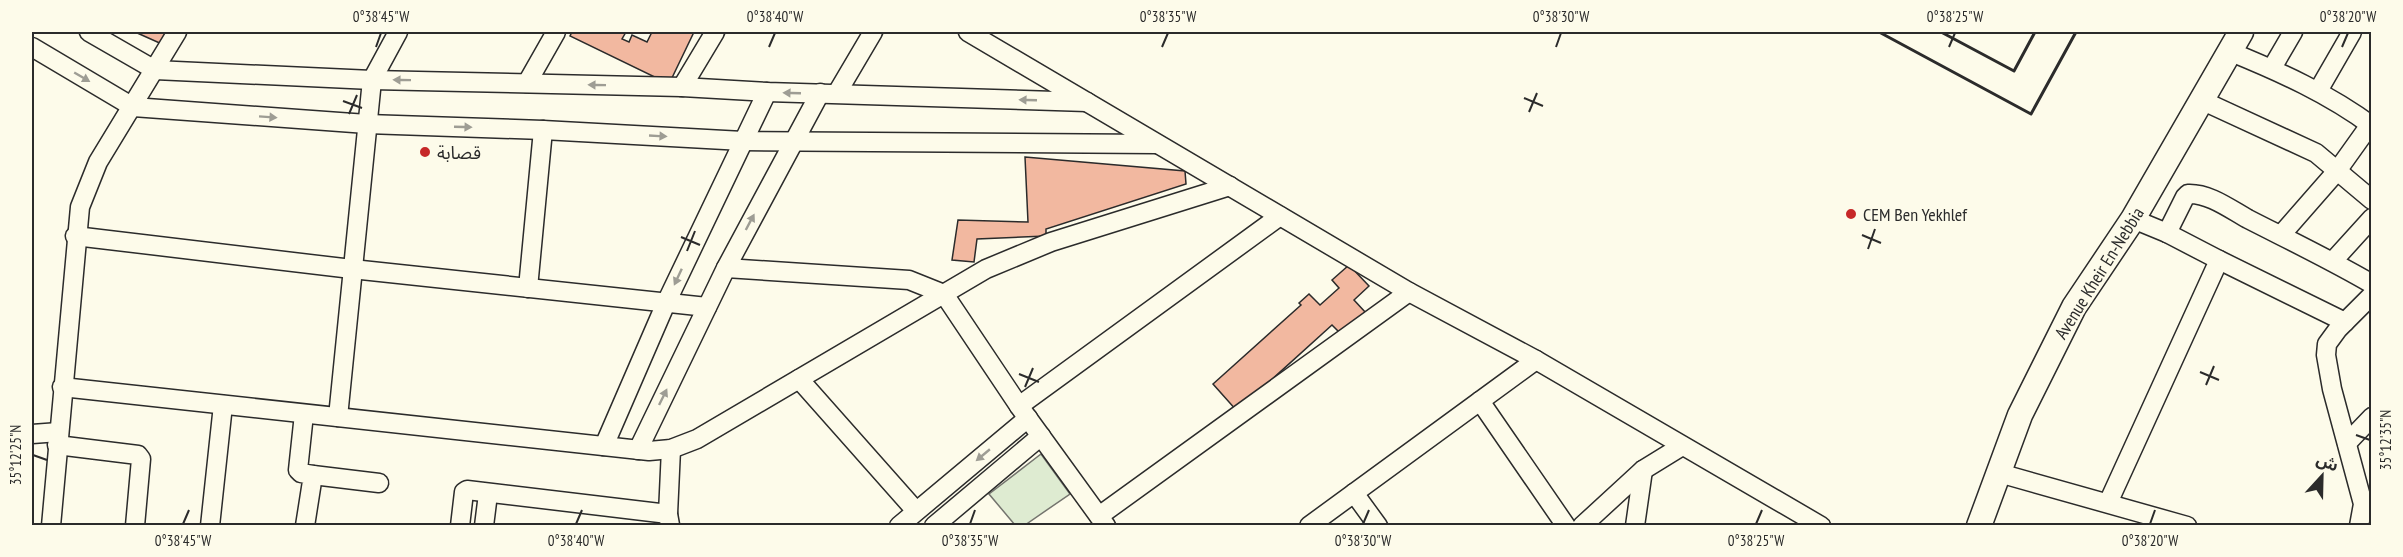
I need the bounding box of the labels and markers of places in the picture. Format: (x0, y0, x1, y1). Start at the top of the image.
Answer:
place label: قصابة (437, 141, 481, 164)
marker: قصابة (418, 145, 432, 159)
place label: CEM Ben Yekhlef (1863, 203, 1968, 226)
marker: CEM Ben Yekhlef (1844, 207, 1858, 221)

